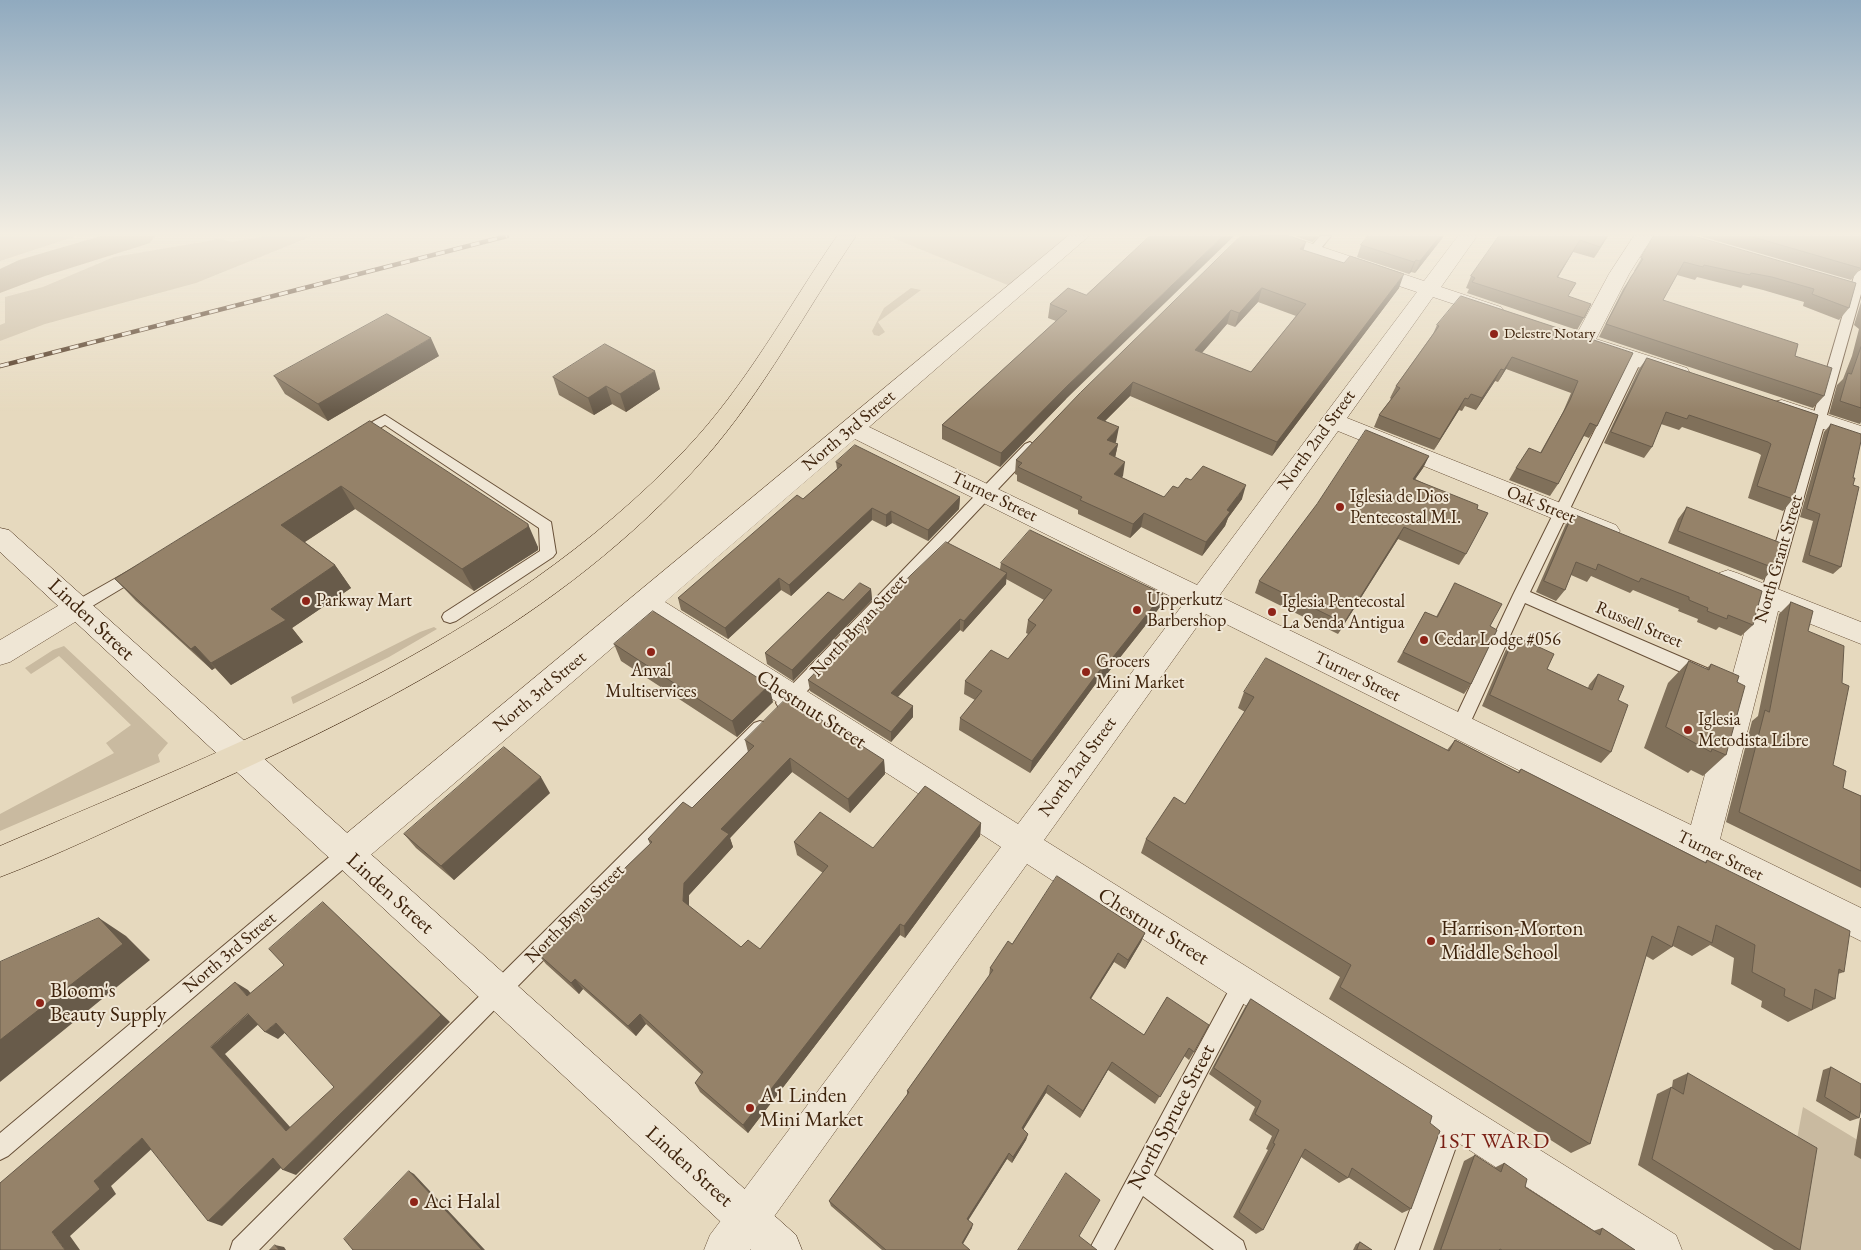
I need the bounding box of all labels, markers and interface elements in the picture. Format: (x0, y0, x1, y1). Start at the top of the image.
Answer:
place label: Delestre Notary (1504, 325, 1596, 343)
marker: Delestre Notary (1488, 328, 1500, 340)
street label: North 3rd Street (798, 386, 900, 476)
street label: North 2nd Street (1274, 386, 1360, 494)
street label: Turner Street (947, 467, 1041, 527)
street label: Oak Street (1503, 481, 1579, 529)
place label: Iglesia de Dios Pentecostal M.I. (1350, 486, 1461, 528)
street label: North Grant Street (1750, 492, 1808, 626)
marker: Iglesia de Dios Pentecostal M.I. (1334, 501, 1346, 513)
street label: North Bryan Street (806, 570, 912, 682)
street label: Linden Street (43, 574, 139, 666)
place label: Upperkutz Barbershop (1147, 589, 1226, 632)
place label: Parkway Mart (316, 590, 412, 612)
place label: Iglesia Pentecostal La Senda Antigua (1282, 591, 1405, 634)
marker: Parkway Mart (300, 595, 312, 607)
street label: Russell Street (1592, 597, 1686, 653)
marker: Upperkutz Barbershop (1131, 604, 1143, 616)
marker: Iglesia Pentecostal La Senda Antigua (1266, 606, 1278, 618)
place label: Cedar Lodge #056 (1434, 629, 1561, 651)
marker: Cedar Lodge #056 (1418, 634, 1430, 646)
marker: Anval Multiservices (645, 646, 657, 658)
street label: North 3rd Street (489, 647, 591, 737)
street label: Turner Street (1310, 647, 1404, 707)
place label: Grocers Mini Market (1096, 651, 1184, 694)
place label: Anval Multiservices (605, 660, 697, 702)
street label: Chestnut Street (751, 665, 871, 755)
marker: Grocers Mini Market (1080, 666, 1092, 678)
place label: Iglesia Metodista Libre (1698, 709, 1808, 752)
street label: North 2nd Street (1035, 713, 1121, 821)
marker: Iglesia Metodista Libre (1682, 724, 1694, 736)
street label: Turner Street (1673, 826, 1767, 886)
street label: Linden Street (341, 848, 439, 940)
street label: North Bryan Street (521, 860, 629, 968)
street label: Chestnut Street (1093, 883, 1213, 971)
street label: North 3rd Street (179, 908, 281, 998)
place label: Harrison-Morton Middle School (1441, 916, 1584, 966)
marker: Harrison-Morton Middle School (1425, 935, 1437, 947)
place label: Bloom's Beauty Supply (50, 978, 167, 1028)
marker: Bloom's Beauty Supply (34, 997, 46, 1009)
street label: North Spruce Street (1123, 1040, 1221, 1194)
place label: A1 Linden Mini Market (760, 1083, 863, 1133)
marker: A1 Linden Mini Market (744, 1102, 756, 1114)
street label: Linden Street (640, 1121, 738, 1213)
district label: 1ST WARD (1437, 1129, 1551, 1155)
place label: Aci Halal (424, 1189, 500, 1215)
marker: Aci Halal (408, 1196, 420, 1208)

